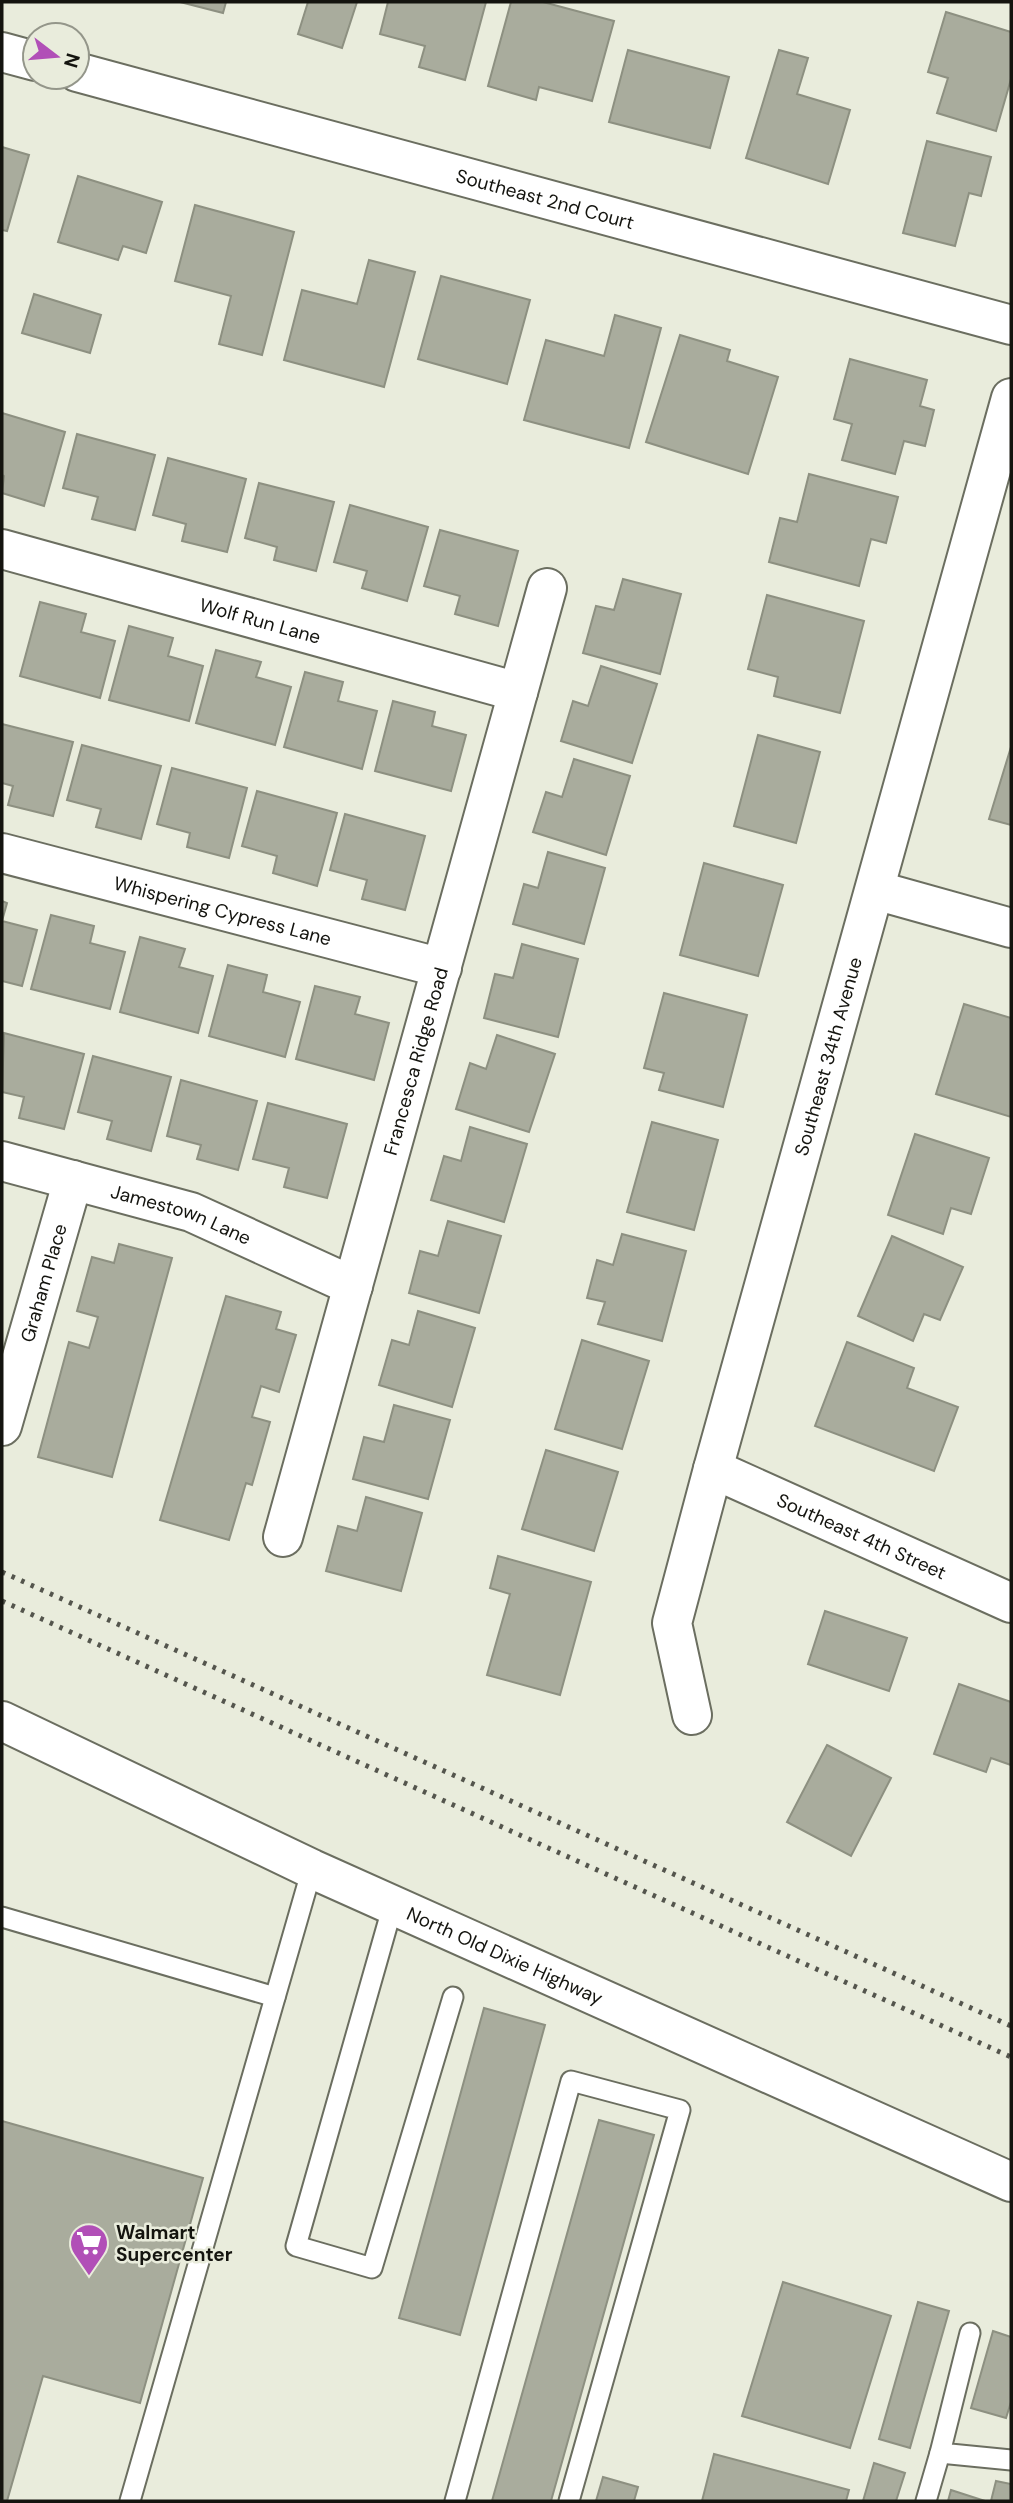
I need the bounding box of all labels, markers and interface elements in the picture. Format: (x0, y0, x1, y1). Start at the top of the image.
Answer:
north arrow (21, 21, 91, 91)
text: N (58, 50, 86, 71)
street label: Southeast 2nd Court (453, 163, 637, 235)
street label: Wolf Run Lane (197, 592, 324, 649)
street label: Whispering Cypress Lane (111, 870, 334, 951)
street label: Southeast 34th Avenue (788, 954, 867, 1158)
street label: Francesca Ridge Road (377, 964, 453, 1158)
street label: Jamestown Lane (108, 1178, 255, 1250)
street label: Graham Place (14, 1221, 72, 1345)
street label: Southeast 4th Street (773, 1487, 950, 1585)
street label: North Old Dixie Highway (403, 1901, 607, 2010)
place label: Walmart Supercenter (116, 2220, 233, 2267)
supermarket icon: Walmart Supercenter (68, 2222, 110, 2277)

